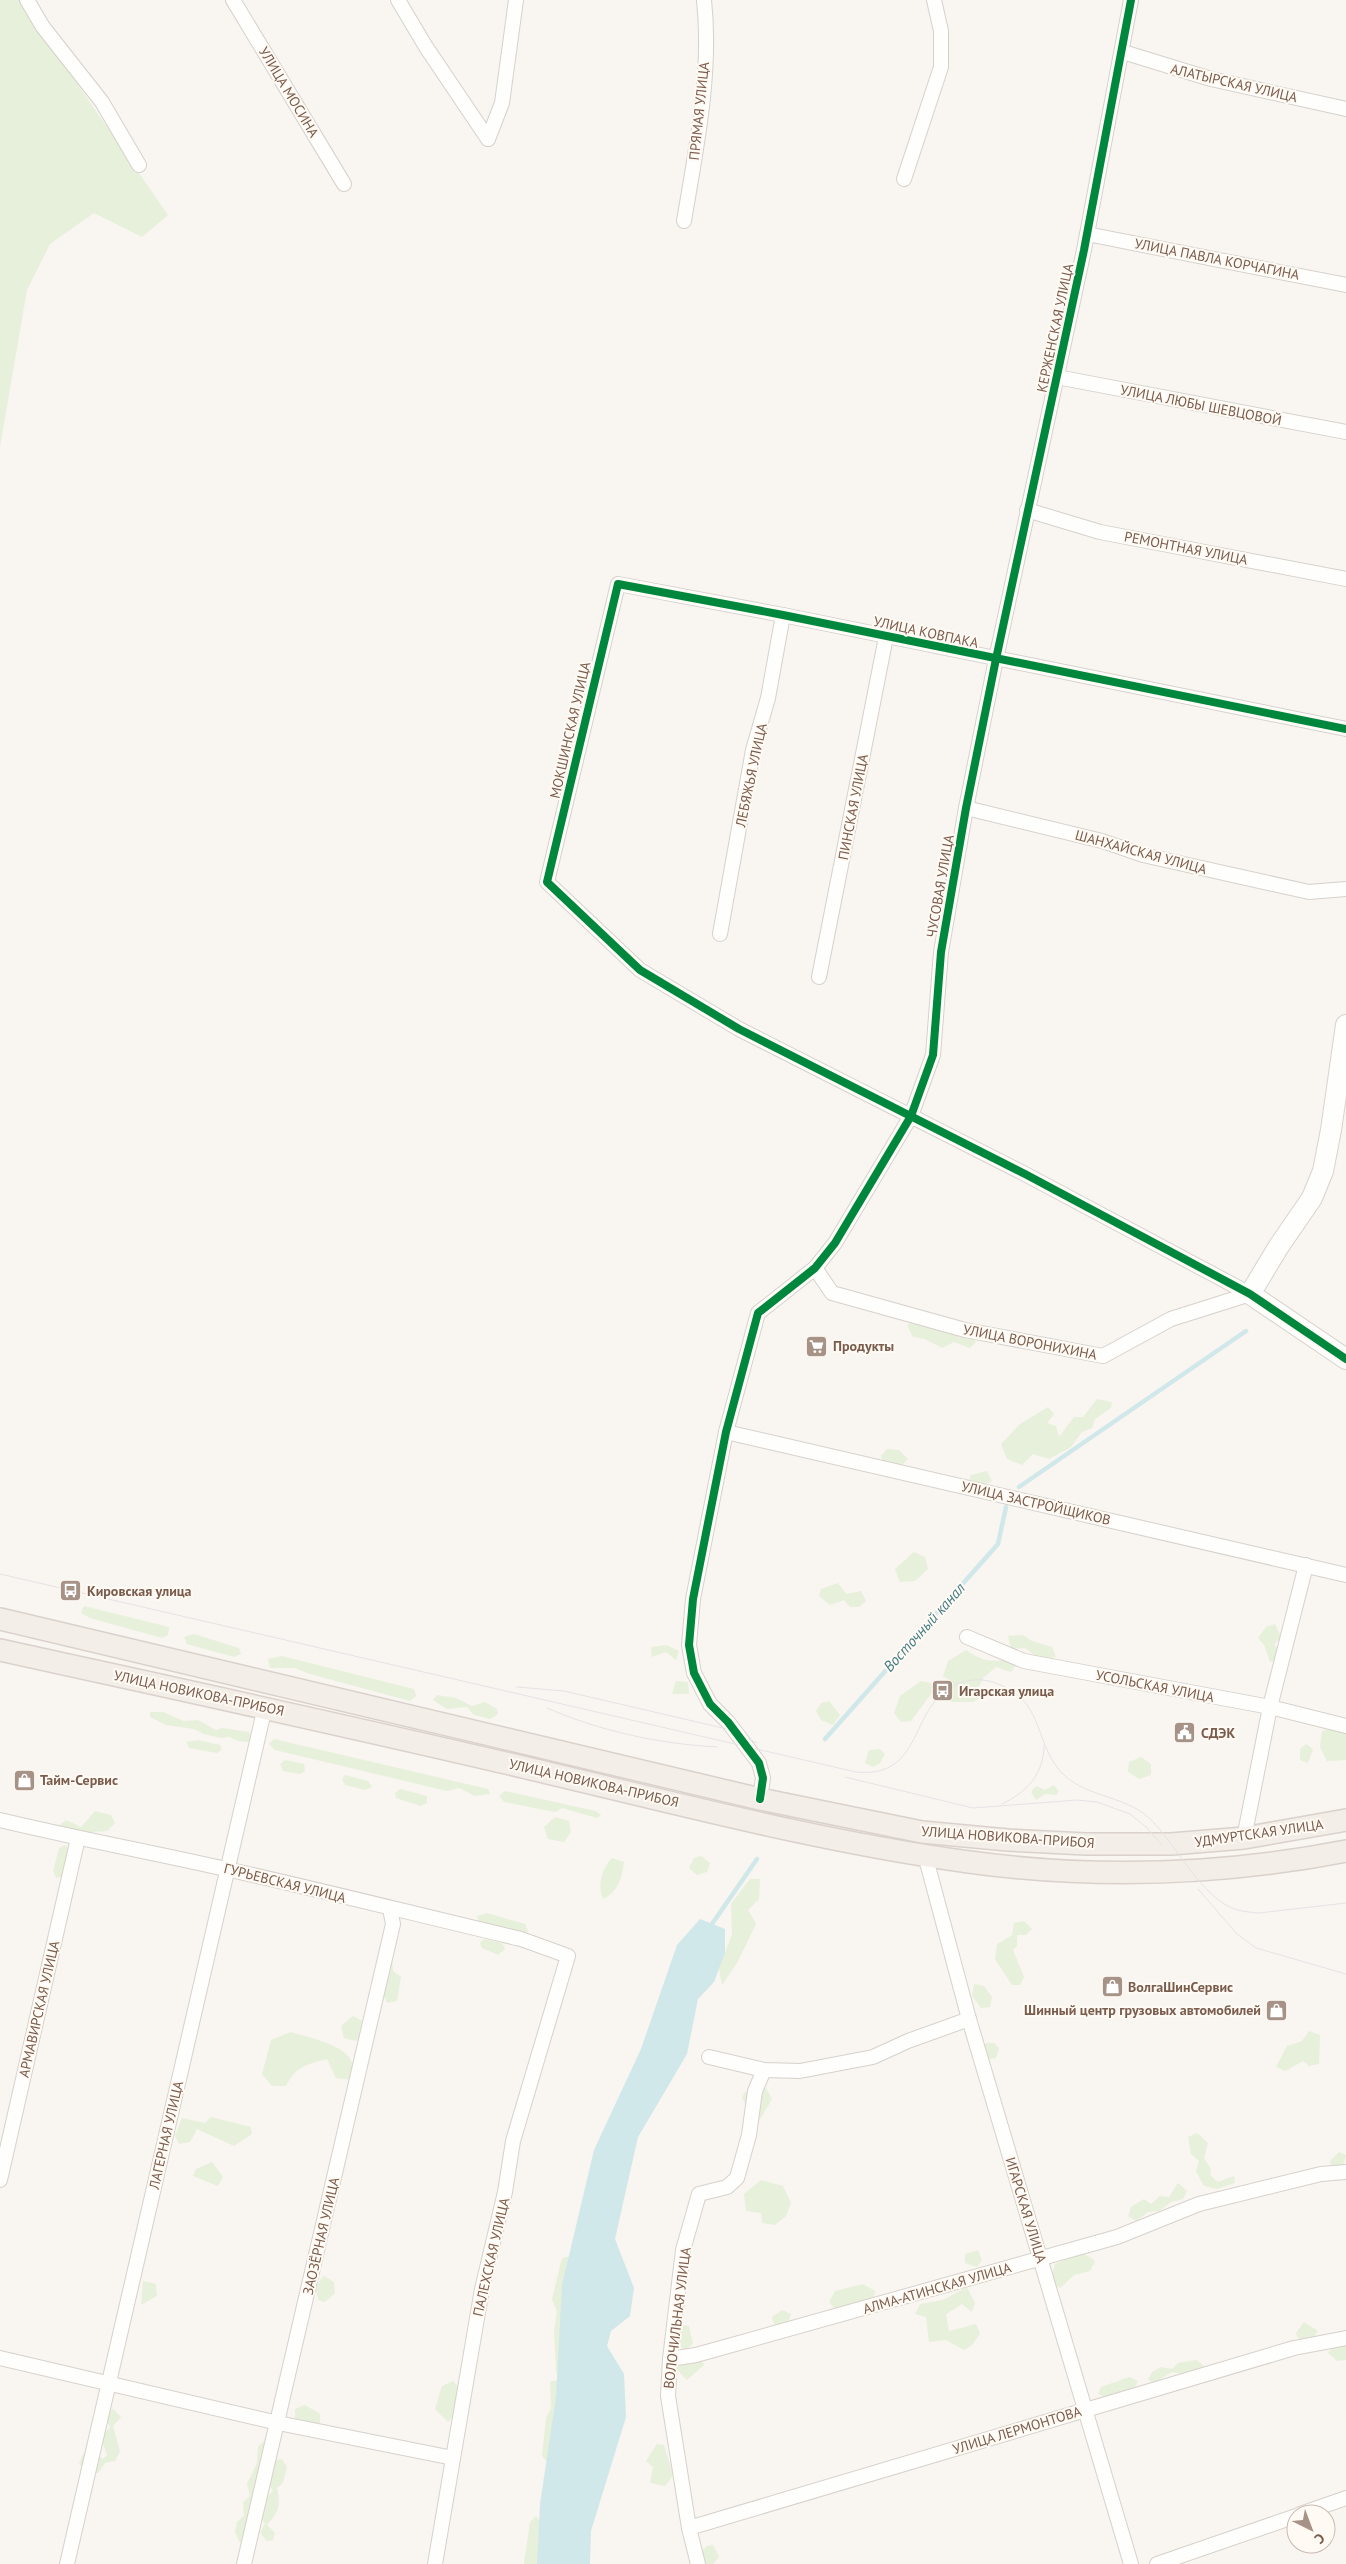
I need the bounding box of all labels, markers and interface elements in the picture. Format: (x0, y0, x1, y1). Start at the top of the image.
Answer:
street label: УЛИЦА МОСИНА (255, 44, 323, 141)
street label: ПРЯМАЯ УЛИЦА (685, 60, 713, 161)
street label: АЛАТЫРСКАЯ УЛИЦА (1169, 60, 1300, 107)
street label: УЛИЦА ПАВЛА КОРЧАГИНА (1133, 234, 1302, 284)
street label: КЕРЖЕНСКАЯ УЛИЦА (1033, 261, 1078, 394)
street label: УЛИЦА ЛЮБЫ ШЕВЦОВОЙ (1119, 381, 1283, 429)
street label: РЕМОНТНАЯ УЛИЦА (1123, 527, 1250, 569)
street label: УЛИЦА КОВПАКА (872, 612, 981, 652)
street label: МОКШИНСКАЯ УЛИЦА (546, 659, 595, 800)
street label: ЛЕБЯЖЬЯ УЛИЦА (731, 721, 771, 830)
street label: ПИНСКАЯ УЛИЦА (834, 752, 872, 862)
street label: ШАНХАЙСКАЯ УЛИЦА (1073, 826, 1210, 878)
street label: ЧУСОВАЯ УЛИЦА (922, 832, 958, 939)
street label: УЛИЦА ВОРОНИХИНА (961, 1320, 1099, 1364)
supermarket icon: Продукты (805, 1334, 829, 1358)
place label: Продукты (833, 1337, 894, 1355)
street label: УЛИЦА ЗАСТРОЙЩИКОВ (960, 1477, 1112, 1529)
water label: Восточный канал (879, 1578, 969, 1675)
bus stop icon: Кировская улица (59, 1579, 83, 1603)
place label: Кировская улица (87, 1582, 192, 1600)
street label: УЛИЦА НОВИКОВА-ПРИБОЯ (112, 1666, 286, 1720)
street label: УСОЛЬСКАЯ УЛИЦА (1094, 1666, 1216, 1706)
bus stop icon: Игарская улица (931, 1679, 955, 1703)
place label: Игарская улица (959, 1682, 1054, 1700)
public building icon: СДЭК (1173, 1721, 1197, 1745)
place label: СДЭК (1201, 1724, 1235, 1742)
street label: УЛИЦА НОВИКОВА-ПРИБОЯ (507, 1755, 681, 1811)
shop icon: Тайм-Сервис (12, 1768, 36, 1792)
place label: Тайм-Сервис (40, 1771, 118, 1789)
street label: УДМУРТСКАЯ УЛИЦА (1194, 1815, 1325, 1851)
street label: УЛИЦА НОВИКОВА-ПРИБОЯ (921, 1822, 1095, 1852)
street label: ГУРЬЕВСКАЯ УЛИЦА (222, 1859, 349, 1907)
street label: АРМАВИРСКАЯ УЛИЦА (14, 1938, 64, 2079)
shop icon: ВолгаШинСервис (1100, 1975, 1124, 1999)
place label: ВолгаШинСервис (1128, 1978, 1233, 1996)
shop icon: Шинный центр грузовых автомобилей (1265, 1998, 1289, 2022)
place label: Шинный центр грузовых автомобилей (1024, 2001, 1261, 2019)
street label: ЛАГЕРНАЯ УЛИЦА (145, 2078, 187, 2192)
street label: ИГАРСКАЯ УЛИЦА (1001, 2155, 1051, 2266)
street label: ЗАОЗЁРНАЯ УЛИЦА (299, 2175, 343, 2297)
street label: ПАЛЕХСКАЯ УЛИЦА (469, 2195, 514, 2318)
street label: ВОЛОЧИЛЬНАЯ УЛИЦА (659, 2245, 695, 2390)
street label: АЛМА-АТИНСКАЯ УЛИЦА (861, 2258, 1014, 2318)
street label: УЛИЦА ЛЕРМОНТОВА (950, 2402, 1084, 2458)
north arrow (1286, 2504, 1336, 2554)
text: С (1311, 2529, 1329, 2548)

